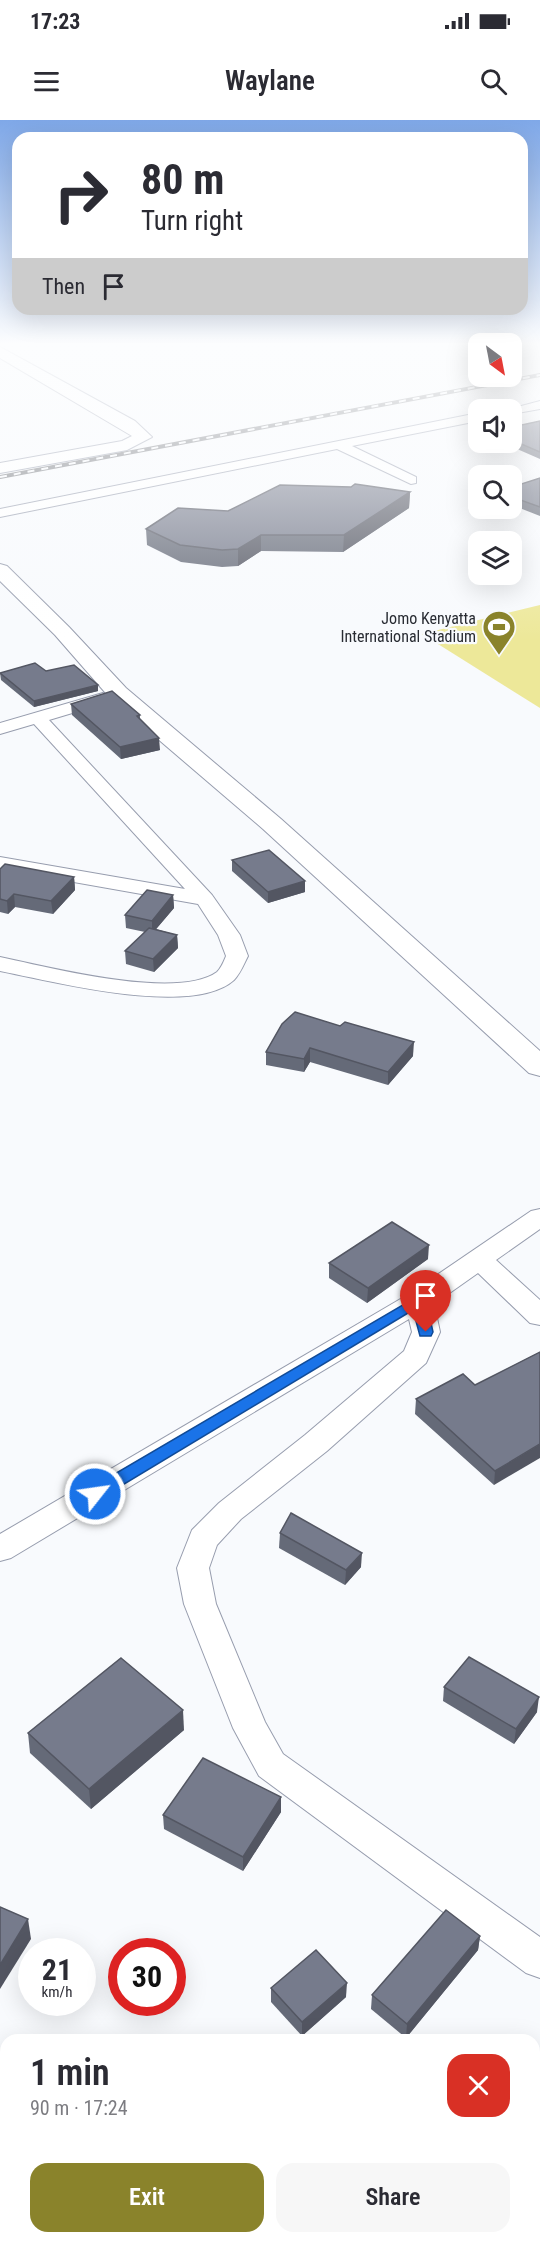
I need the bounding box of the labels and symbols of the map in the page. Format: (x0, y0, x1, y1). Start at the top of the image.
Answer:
north arrow (468, 333, 522, 387)
place label: Jomo Kenyatta International Stadium (340, 609, 476, 646)
sports icon: Jomo Kenyatta International Stadium (481, 609, 517, 656)
pin (400, 1270, 451, 1332)
position arrow (63, 1462, 127, 1526)
speed limit sign: 30 (108, 1938, 186, 2016)

